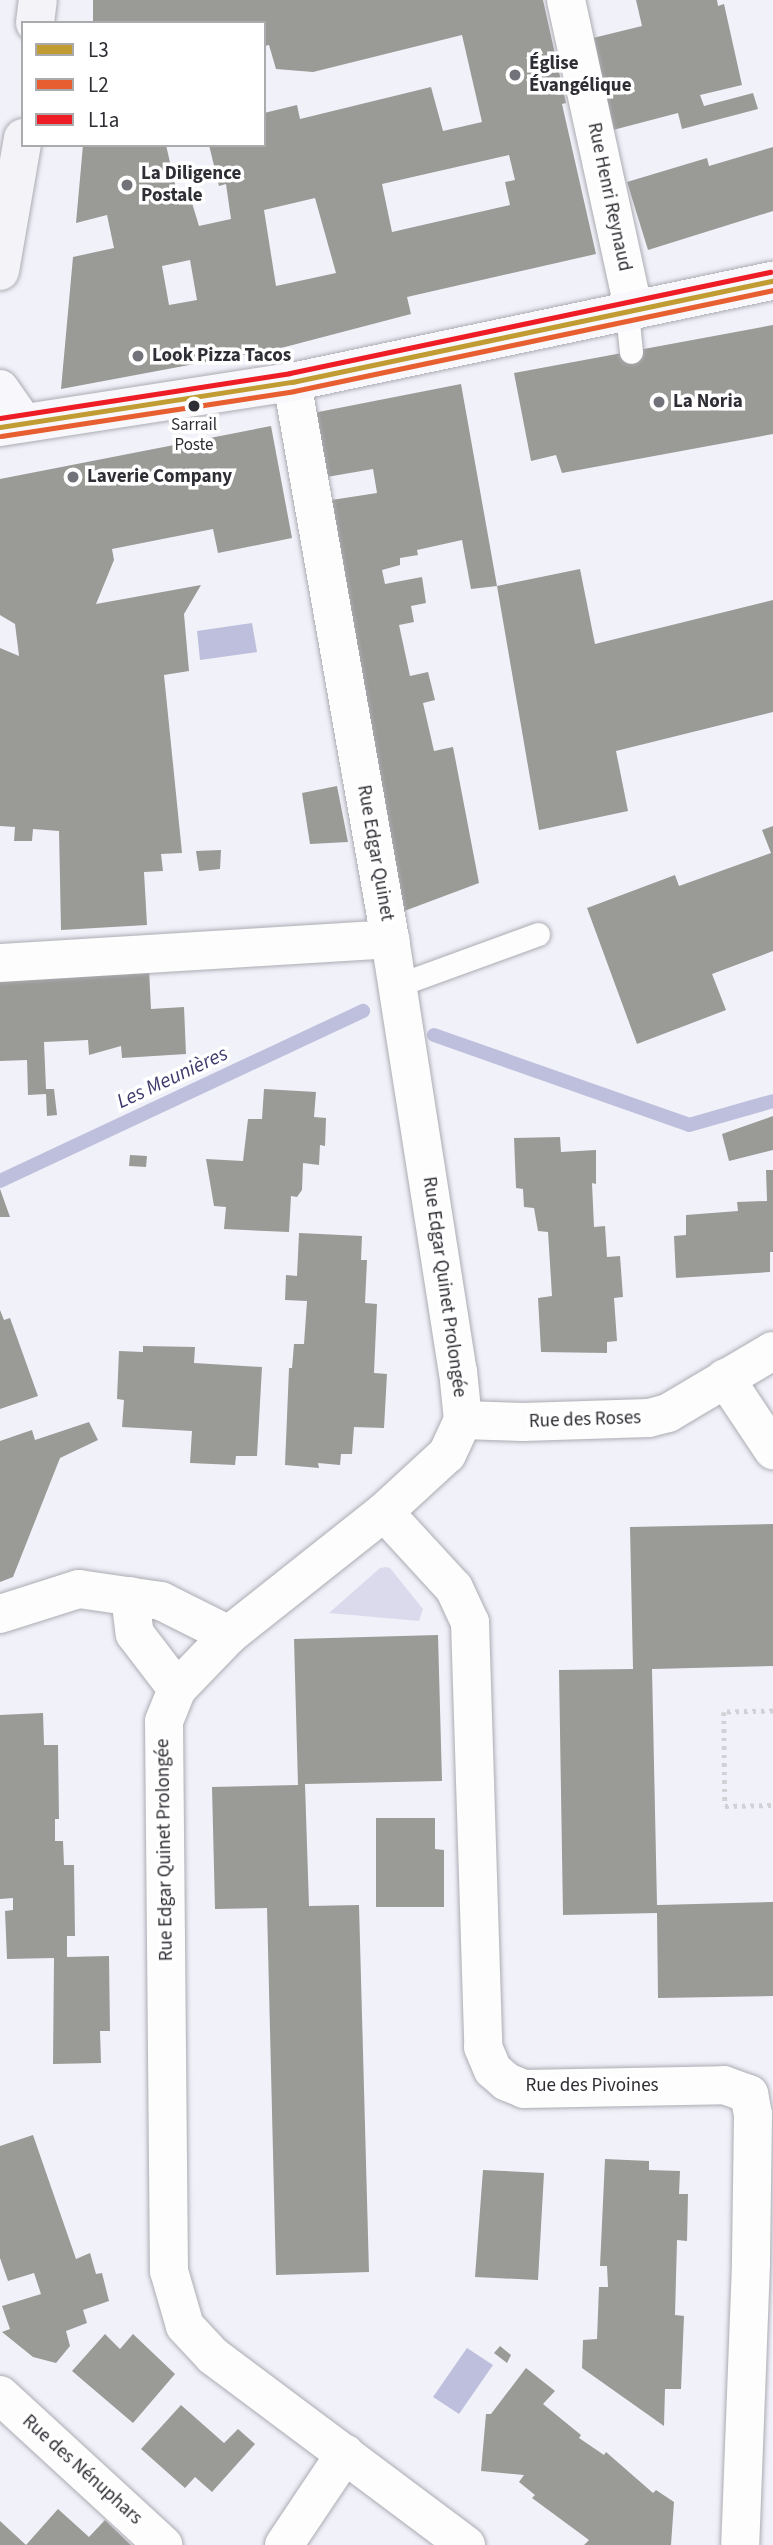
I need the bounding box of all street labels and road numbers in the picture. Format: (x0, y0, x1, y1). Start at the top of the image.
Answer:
street label: Rue Henri Reynaud (582, 121, 636, 273)
street label: Rue Edgar Quinet (352, 783, 398, 923)
street label: Rue Edgar Quinet Prolongée (417, 1175, 471, 1399)
street label: Rue des Roses (528, 1407, 642, 1433)
street label: Rue Edgar Quinet Prolongée (152, 1739, 178, 1961)
street label: Rue des Pivoines (525, 2075, 659, 2097)
street label: Rue des Nénuphars (17, 2410, 147, 2530)

